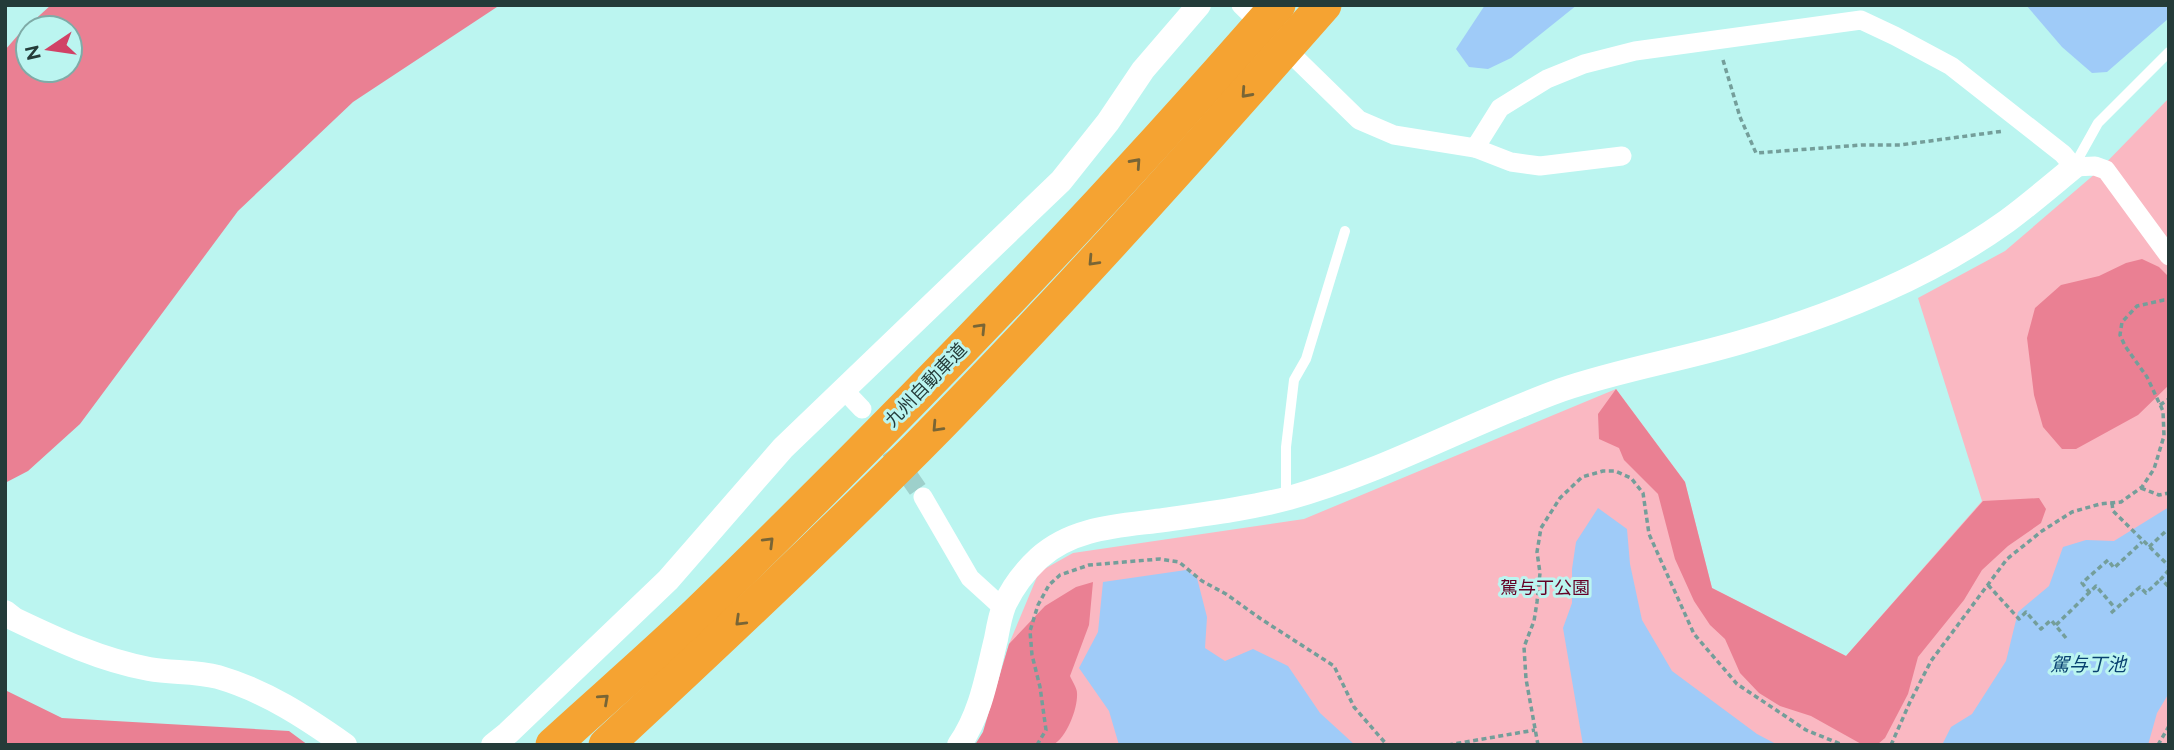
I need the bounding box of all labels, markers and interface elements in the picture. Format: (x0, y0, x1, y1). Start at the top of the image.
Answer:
north arrow (14, 14, 84, 84)
text: N (20, 43, 45, 62)
one-way arrow (1242, 85, 1254, 98)
one-way arrow (1128, 158, 1141, 171)
one-way arrow (1089, 253, 1101, 266)
one-way arrow (972, 324, 985, 337)
street label: 九州自動車道 (881, 339, 971, 431)
one-way arrow (932, 418, 945, 431)
one-way arrow (761, 538, 774, 551)
park label: 駕与丁公園 (1500, 577, 1590, 598)
one-way arrow (735, 612, 748, 625)
water label: 駕与丁池 (2050, 653, 2128, 675)
one-way arrow (596, 694, 609, 707)

